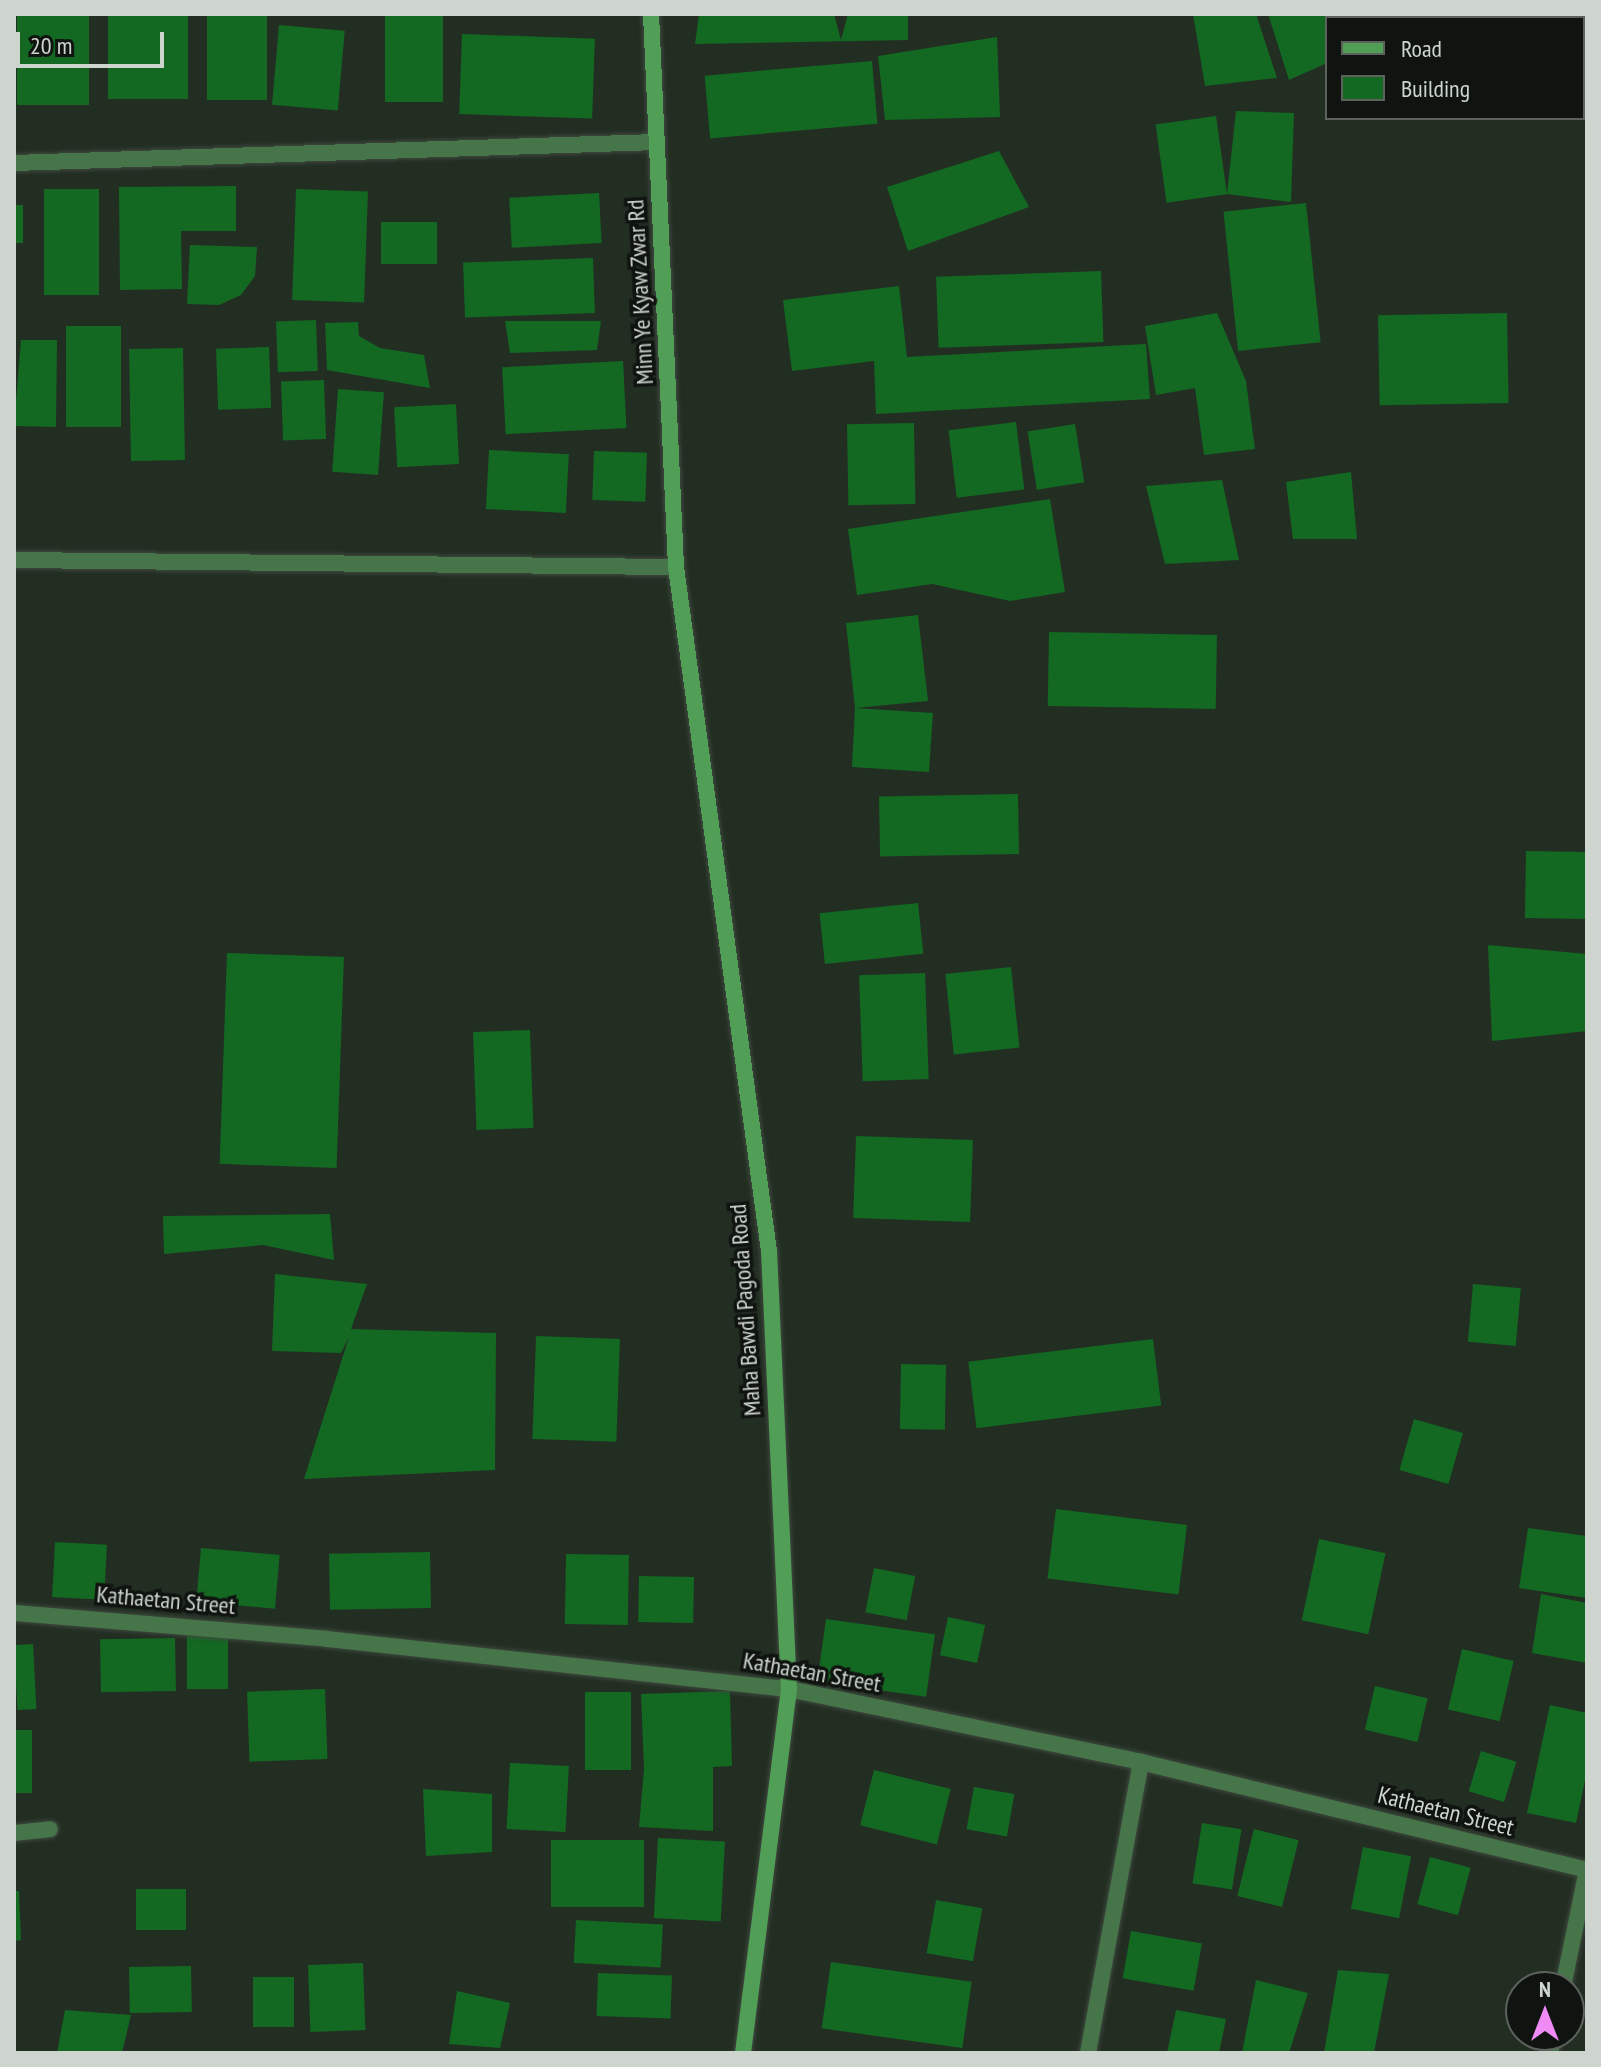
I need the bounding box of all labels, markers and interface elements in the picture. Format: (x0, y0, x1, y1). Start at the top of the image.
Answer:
scale bar (20, 16, 168, 66)
legend (1325, 16, 1585, 120)
text: 20 m (30, 30, 72, 61)
text: Road (1401, 33, 1442, 64)
text: Building (1401, 73, 1470, 104)
street label: Minn Ye Kyaw Zwar Rd (621, 198, 659, 386)
street label: Maha Bawdi Pagoda Road (723, 1203, 767, 1417)
street label: Kathaetan Street (95, 1580, 237, 1620)
street label: Kathaetan Street (741, 1646, 883, 1698)
street label: Kathaetan Street (1375, 1780, 1517, 1842)
north arrow (1505, 1971, 1585, 2051)
text: N (1539, 1975, 1551, 2003)

